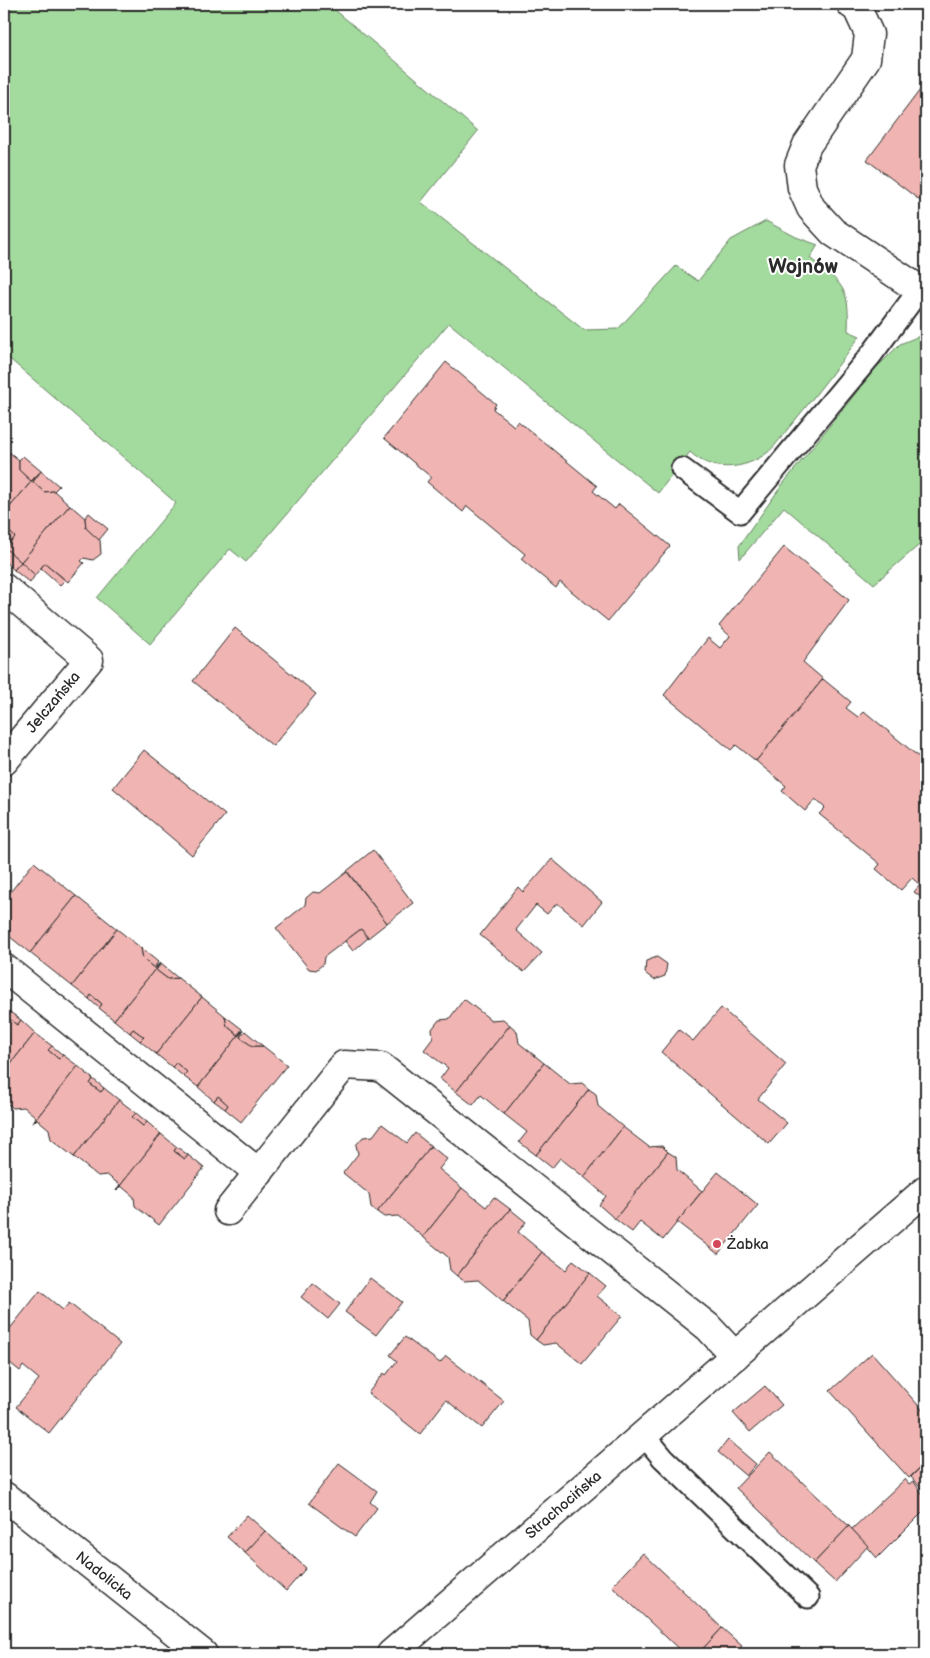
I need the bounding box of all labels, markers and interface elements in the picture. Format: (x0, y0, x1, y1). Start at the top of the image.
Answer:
district label: Wojnów (768, 255, 838, 279)
street label: Jelczańska (22, 668, 85, 737)
place label: Żabka (726, 1235, 769, 1254)
marker: Żabka (711, 1238, 723, 1250)
street label: Strachocińska (522, 1467, 606, 1543)
street label: Nadolicka (72, 1548, 136, 1604)

